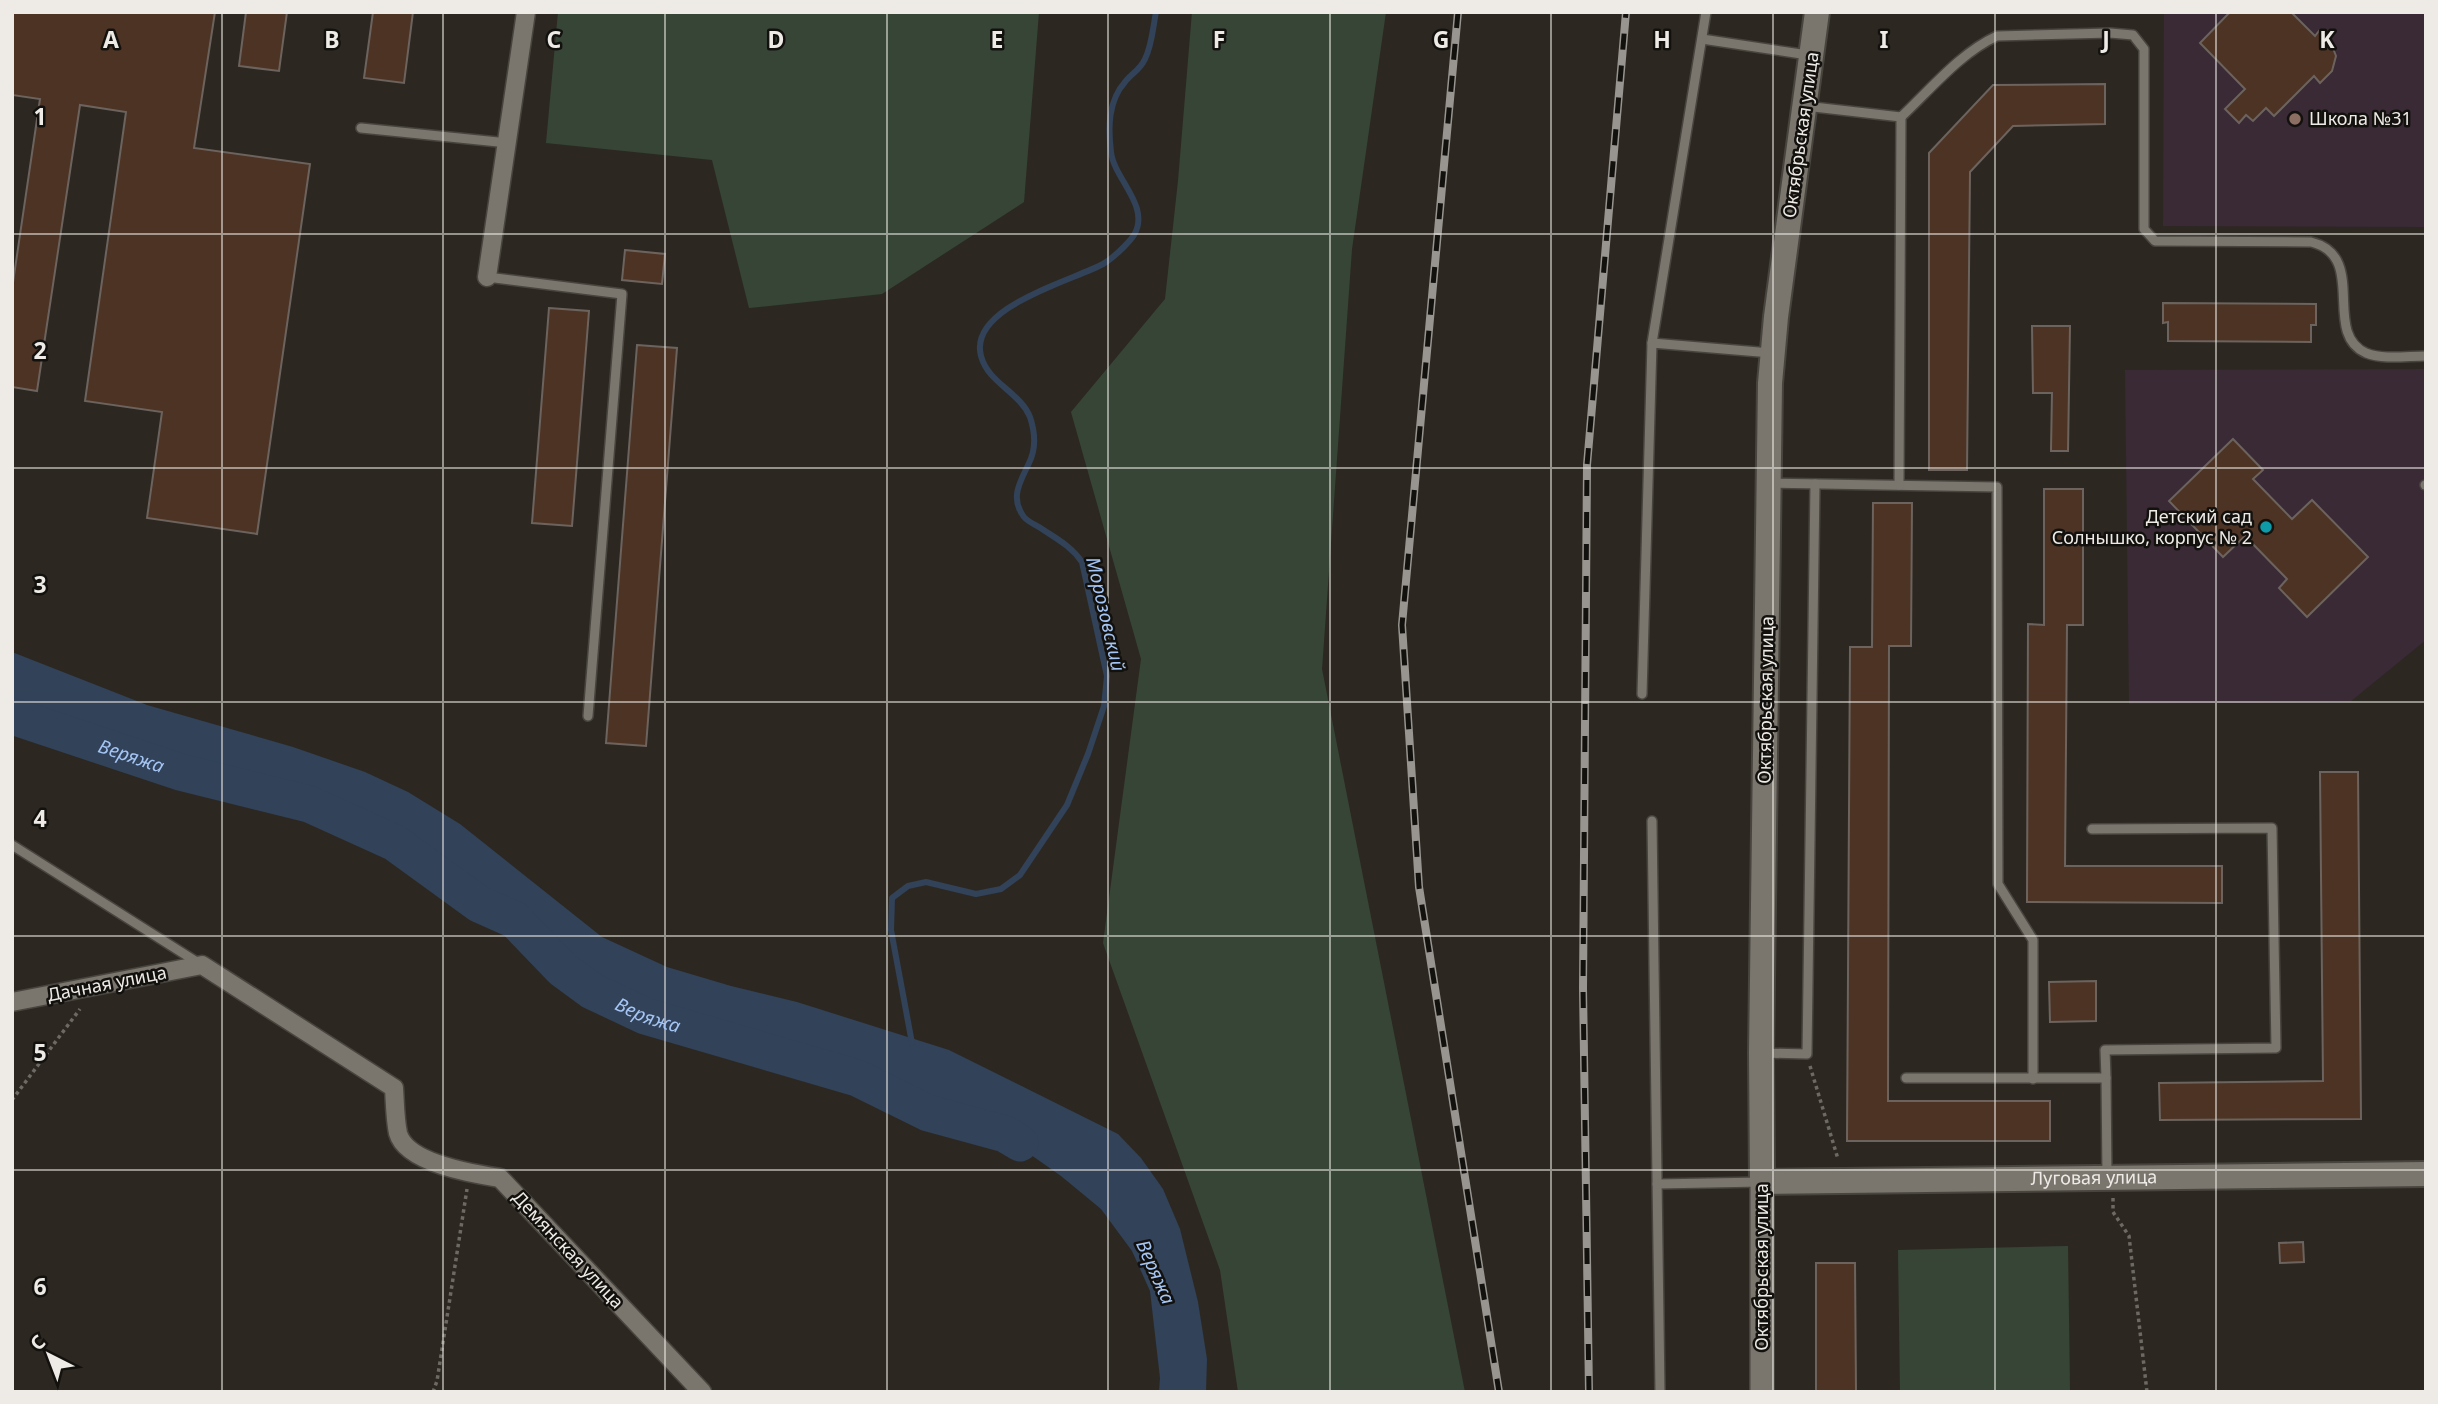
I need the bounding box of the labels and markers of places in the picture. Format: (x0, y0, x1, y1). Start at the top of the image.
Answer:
place label: Школа №31 (2309, 106, 2412, 130)
marker: Школа №31 (2287, 111, 2303, 127)
place label: Детский сад Солнышко, корпус № 2 (2052, 504, 2252, 549)
marker: Детский сад Солнышко, корпус № 2 (2258, 519, 2274, 535)

